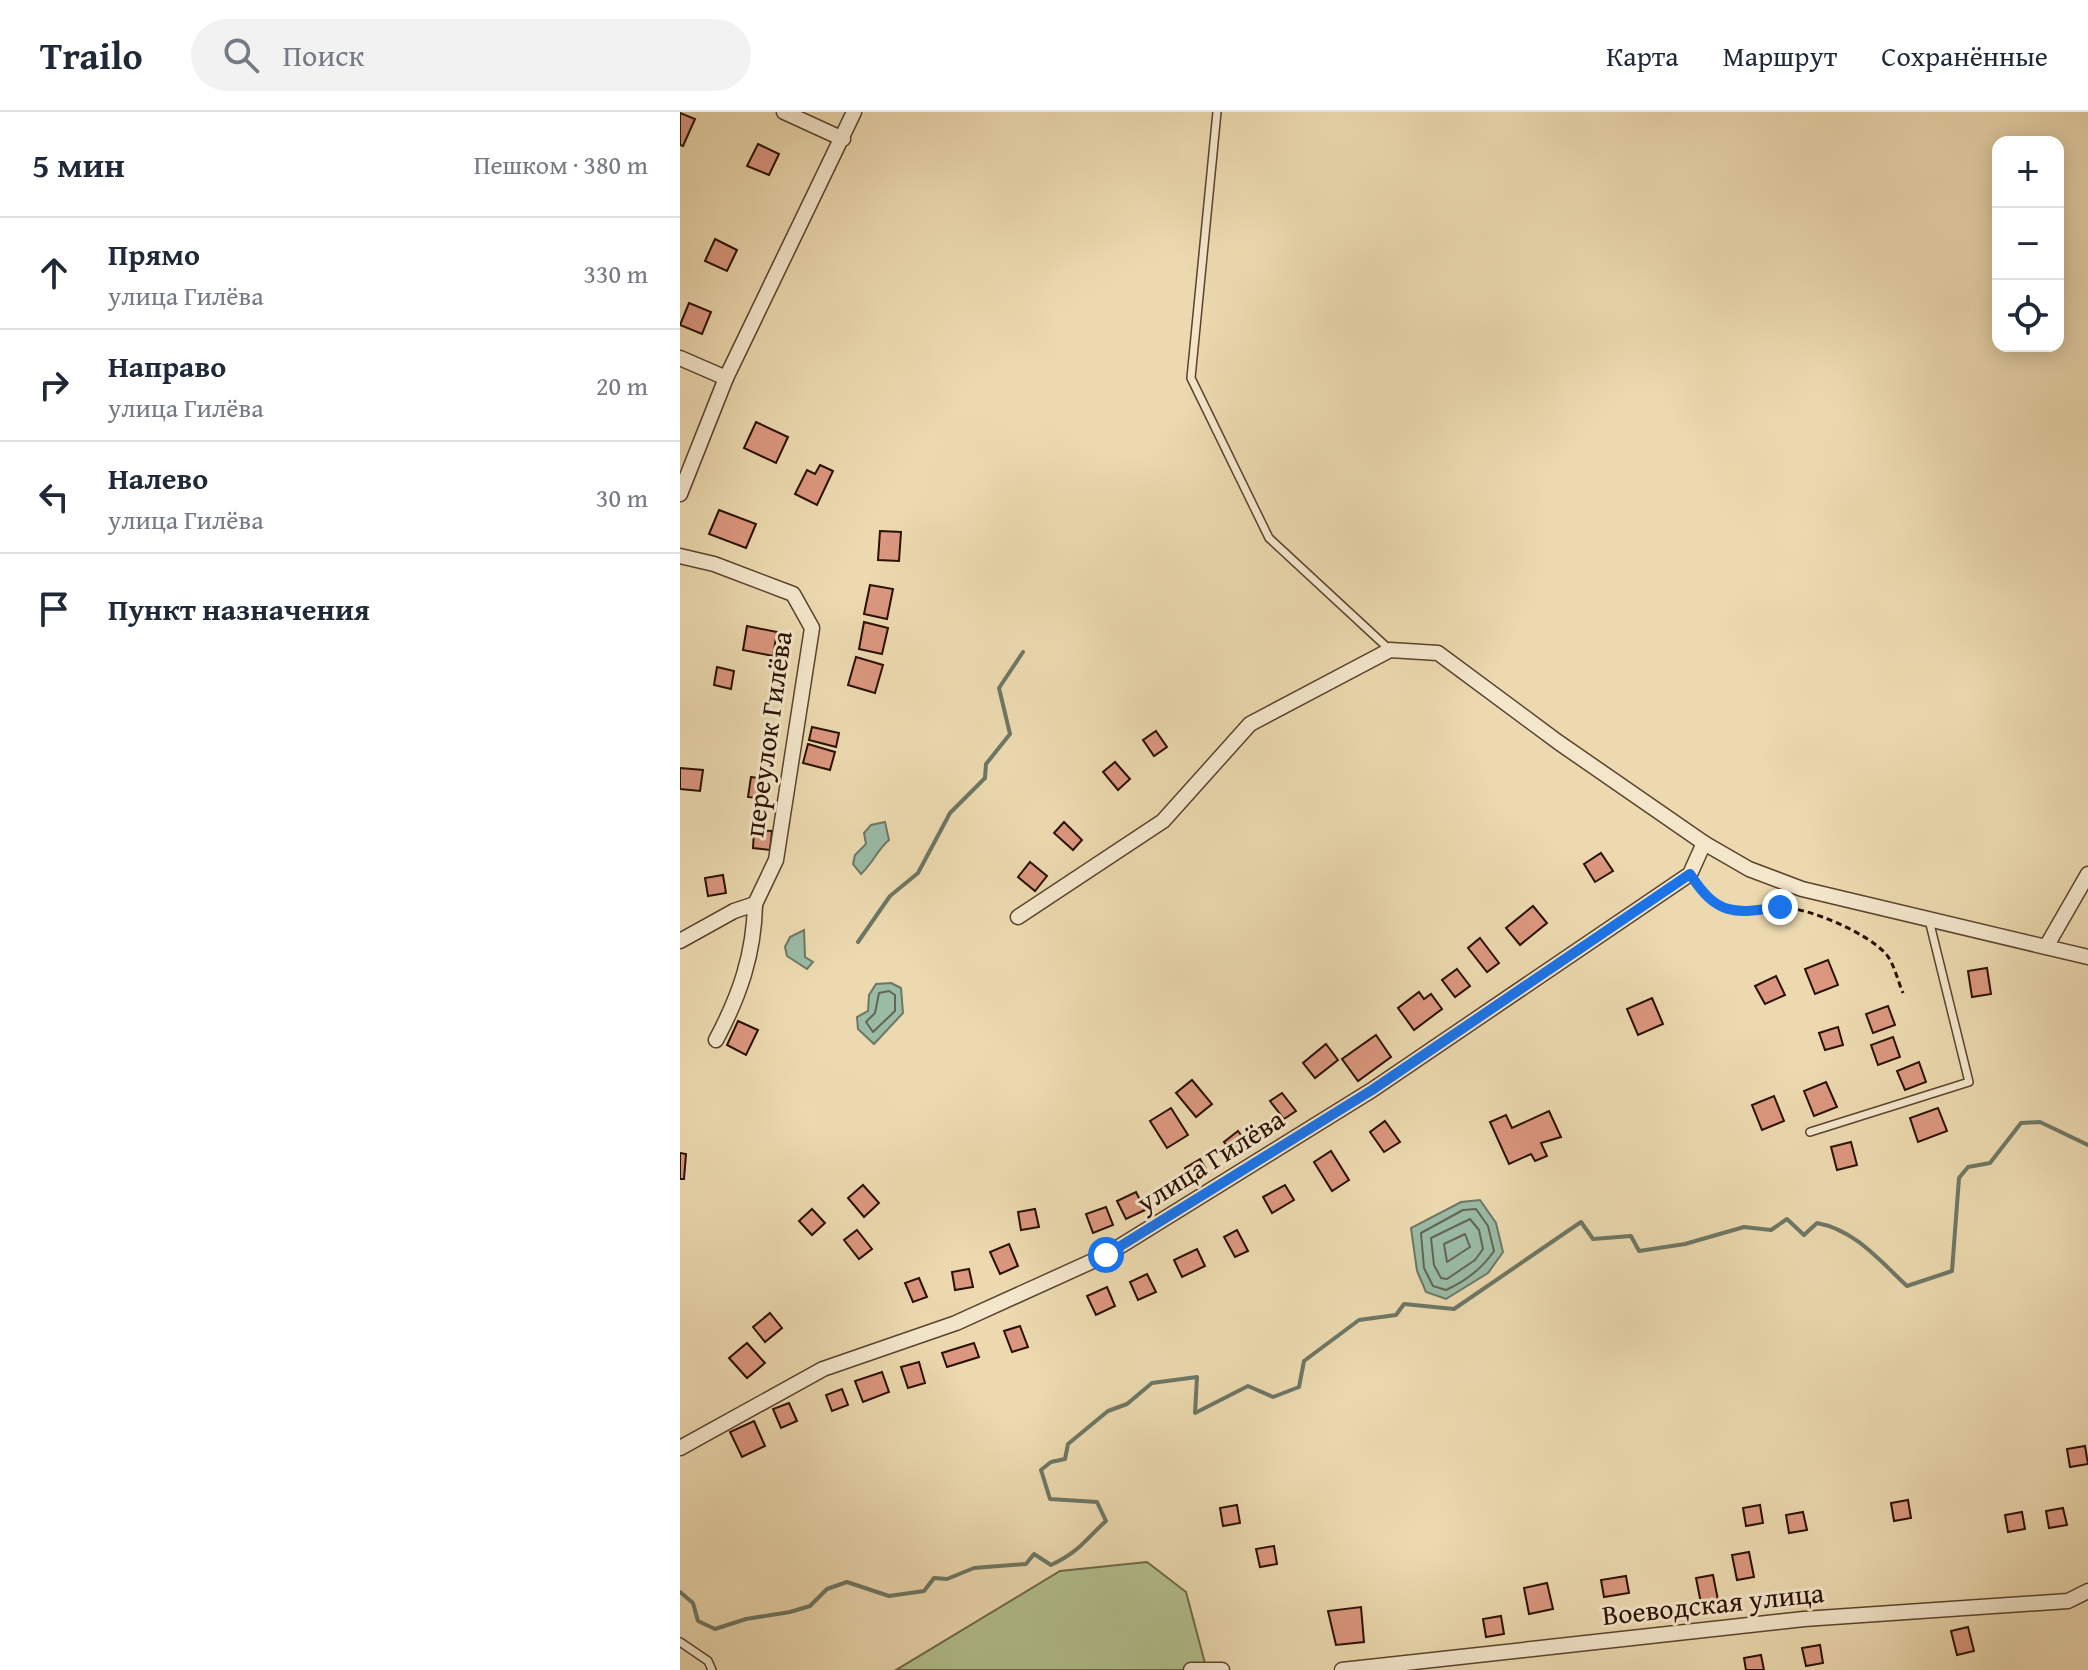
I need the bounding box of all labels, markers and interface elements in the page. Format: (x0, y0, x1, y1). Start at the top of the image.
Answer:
search box (191, 19, 751, 91)
text: Trailo (40, 27, 143, 83)
icon: search (219, 33, 263, 77)
text: Поиск (283, 33, 364, 77)
text: Карта (1606, 35, 1679, 76)
text: Маршрут (1723, 35, 1837, 76)
text: Сохранённые (1881, 35, 2048, 76)
map controls (1992, 136, 2064, 352)
button: + (1992, 136, 2064, 208)
text: 5 мин (32, 140, 125, 189)
text: Пешком · 380 m (474, 145, 648, 184)
button: − (1992, 208, 2064, 280)
text: Прямо (108, 232, 200, 276)
icon: ahead (32, 251, 76, 295)
text: 330 m (583, 254, 648, 293)
text: улица Гилёва (108, 276, 264, 315)
button: locate (1992, 280, 2064, 352)
text: Направо (108, 344, 226, 388)
icon: right (32, 363, 76, 407)
text: 20 m (596, 366, 648, 405)
text: улица Гилёва (108, 388, 264, 427)
text: Налево (108, 456, 208, 500)
icon: left (32, 475, 76, 519)
text: 30 m (596, 478, 648, 517)
text: улица Гилёва (108, 500, 264, 539)
icon: arrive (32, 587, 76, 631)
text: Пункт назначения (108, 587, 370, 631)
street label: переулок Гилёва (732, 628, 802, 840)
route end (1762, 889, 1798, 925)
street label: улица Гилёва (1127, 1098, 1292, 1222)
route start (1088, 1237, 1124, 1273)
street label: Воеводская улица (1600, 1571, 1827, 1635)

